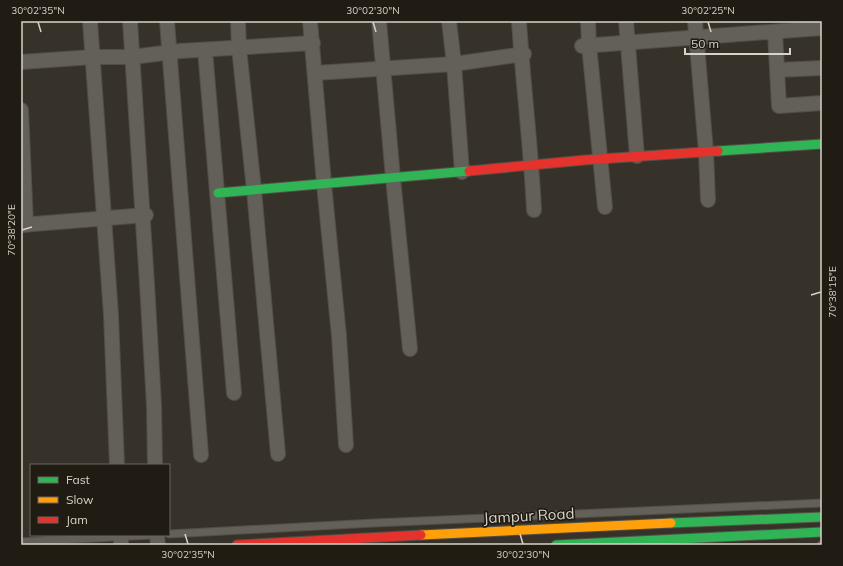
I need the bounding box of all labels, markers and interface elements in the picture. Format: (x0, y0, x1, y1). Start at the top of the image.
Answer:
text: 30°02'35"N (11, 4, 65, 17)
text: 30°02'30"N (346, 4, 400, 17)
text: 30°02'25"N (681, 4, 735, 17)
scale bar (685, 30, 790, 56)
text: 50 m (691, 36, 719, 51)
text: 70°38'20"E (5, 204, 18, 256)
text: 70°38'15"E (826, 266, 839, 318)
legend (30, 464, 170, 536)
text: Fast (66, 472, 90, 487)
text: Slow (66, 492, 94, 507)
street label: Jampur Road (483, 504, 575, 527)
text: Jam (66, 512, 88, 527)
text: 30°02'35"N (161, 548, 215, 561)
text: 30°02'30"N (496, 548, 550, 561)

